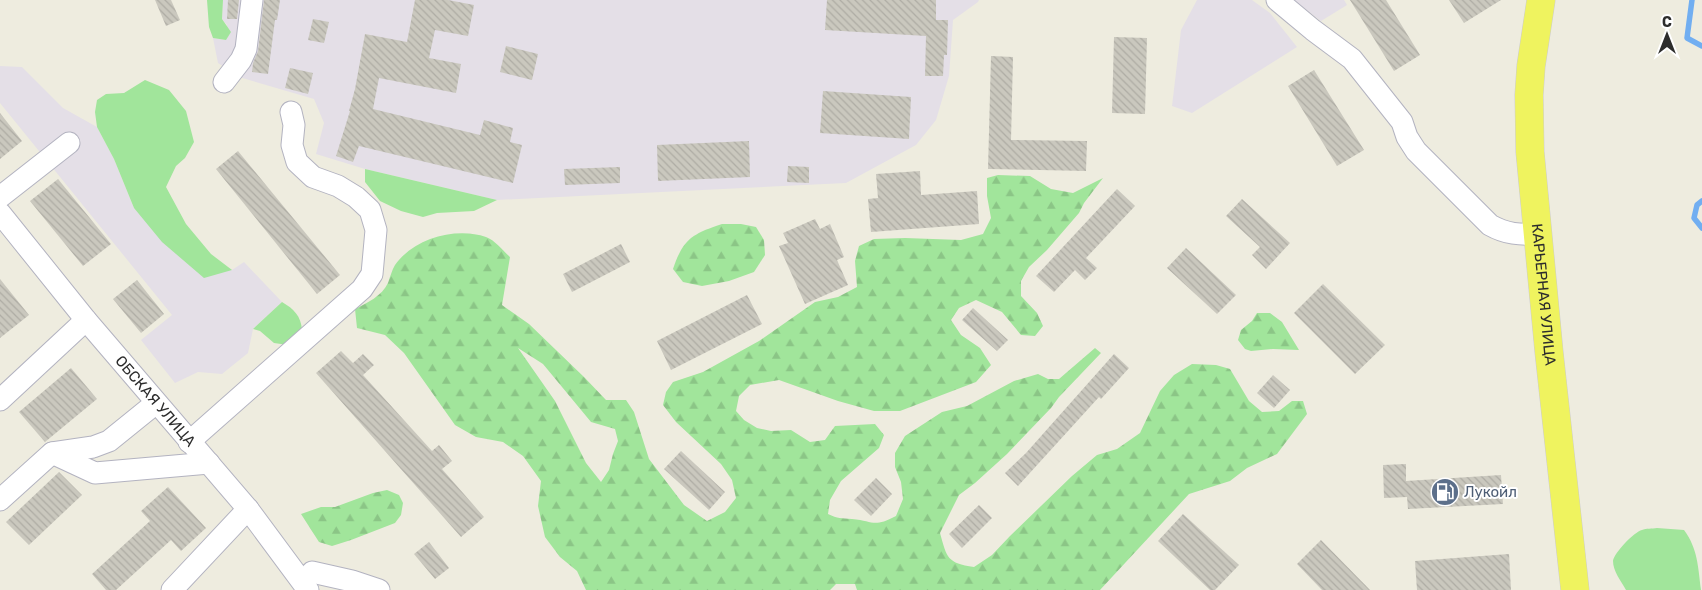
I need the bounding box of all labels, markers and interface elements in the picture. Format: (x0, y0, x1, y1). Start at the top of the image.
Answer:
north arrow (1642, 10, 1692, 60)
text: С (1662, 14, 1672, 31)
street label: КАРЬЕРНАЯ УЛИЦА (1528, 223, 1559, 366)
street label: ОБСКАЯ УЛИЦА (111, 352, 199, 450)
fuel station icon: Лукойл (1430, 477, 1460, 507)
place label: Лукойл (1464, 483, 1517, 501)

